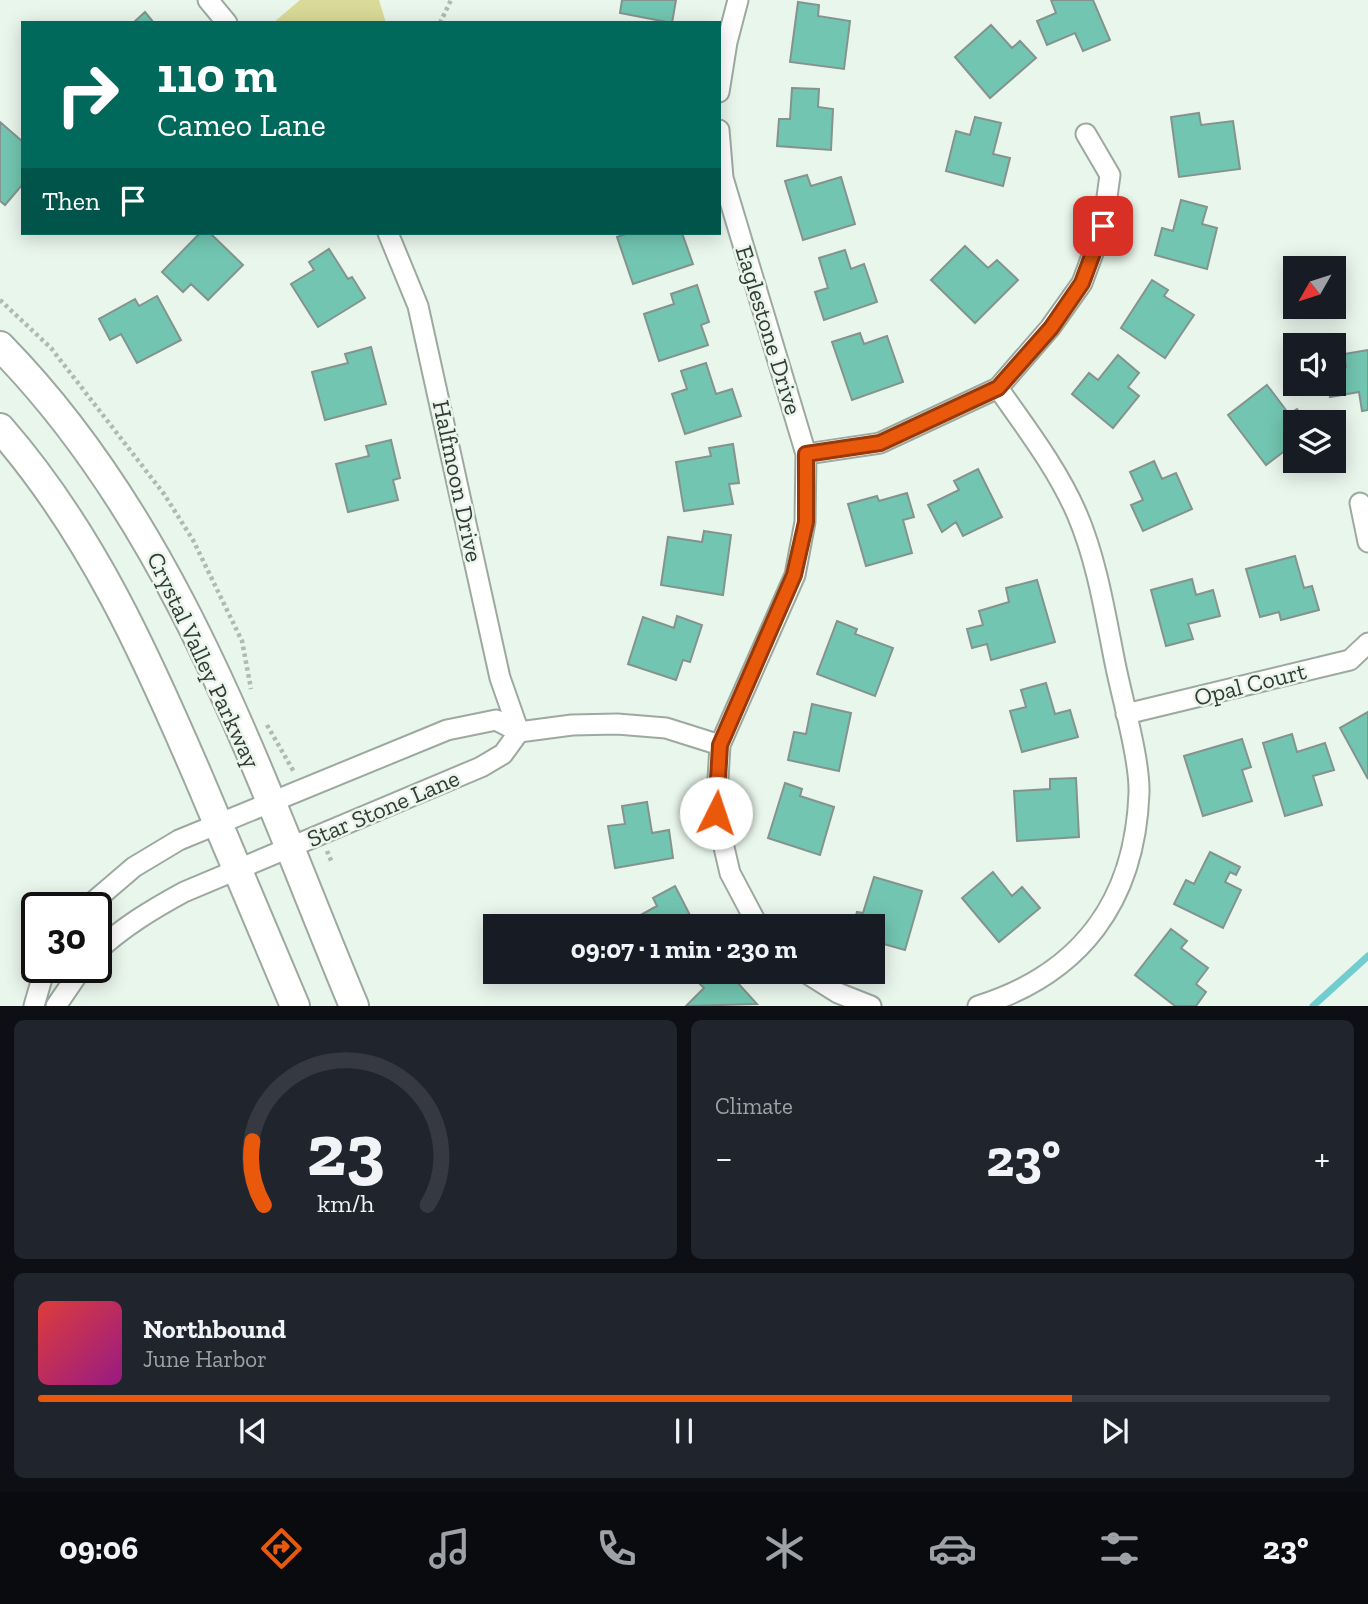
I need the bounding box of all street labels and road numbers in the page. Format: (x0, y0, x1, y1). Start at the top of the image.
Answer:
street label: Eaglestone Drive (730, 242, 808, 418)
street label: Halfmoon Drive (427, 398, 489, 564)
street label: Crystal Valley Parkway (141, 547, 267, 773)
street label: Opal Court (1191, 656, 1309, 712)
street label: Star Stone Lane (302, 763, 464, 853)

